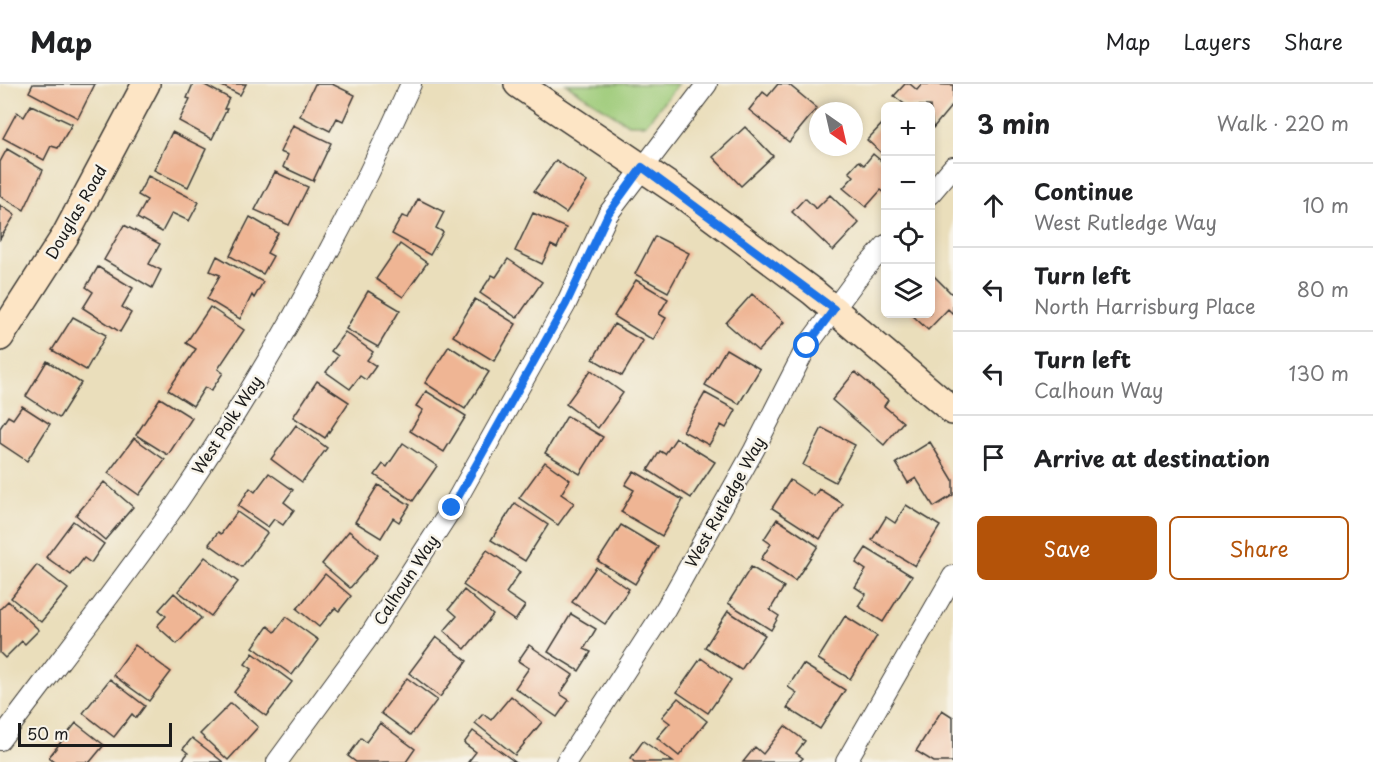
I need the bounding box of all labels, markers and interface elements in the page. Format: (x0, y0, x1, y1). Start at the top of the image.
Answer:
text: Map (30, 20, 92, 63)
text: Map (1106, 25, 1150, 57)
text: Layers (1183, 25, 1251, 57)
text: Share (1284, 25, 1343, 57)
north arrow (809, 102, 863, 156)
map controls (881, 102, 935, 318)
button: + (881, 102, 935, 156)
text: 3 min (977, 104, 1050, 143)
text: Walk · 220 m (1217, 108, 1349, 138)
button: − (881, 156, 935, 210)
street label: Douglas Road (38, 160, 112, 263)
text: Continue (1034, 174, 1133, 207)
icon: ahead (977, 189, 1010, 222)
text: 10 m (1302, 190, 1349, 220)
text: West Rutledge Way (1034, 207, 1217, 237)
button: locate (881, 210, 935, 264)
text: Turn left (1034, 258, 1131, 291)
button: layers (881, 264, 935, 318)
icon: left (977, 273, 1010, 306)
text: 80 m (1297, 274, 1349, 304)
text: North Harrisburg Place (1034, 291, 1256, 321)
route start (793, 332, 819, 358)
text: Turn left (1034, 342, 1131, 375)
icon: left (977, 357, 1010, 390)
text: 130 m (1289, 358, 1349, 388)
street label: West Polk Way (185, 370, 267, 479)
text: Calhoun Way (1034, 375, 1164, 405)
street label: West Rutledge Way (678, 432, 770, 571)
icon: arrive (977, 441, 1010, 474)
text: Arrive at destination (1034, 441, 1270, 474)
route end (438, 494, 464, 520)
button: Save (977, 516, 1157, 580)
button: Share (1169, 516, 1349, 580)
street label: Calhoun Way (367, 529, 443, 629)
scale bar (18, 720, 172, 748)
text: 50 m (27, 721, 68, 745)

